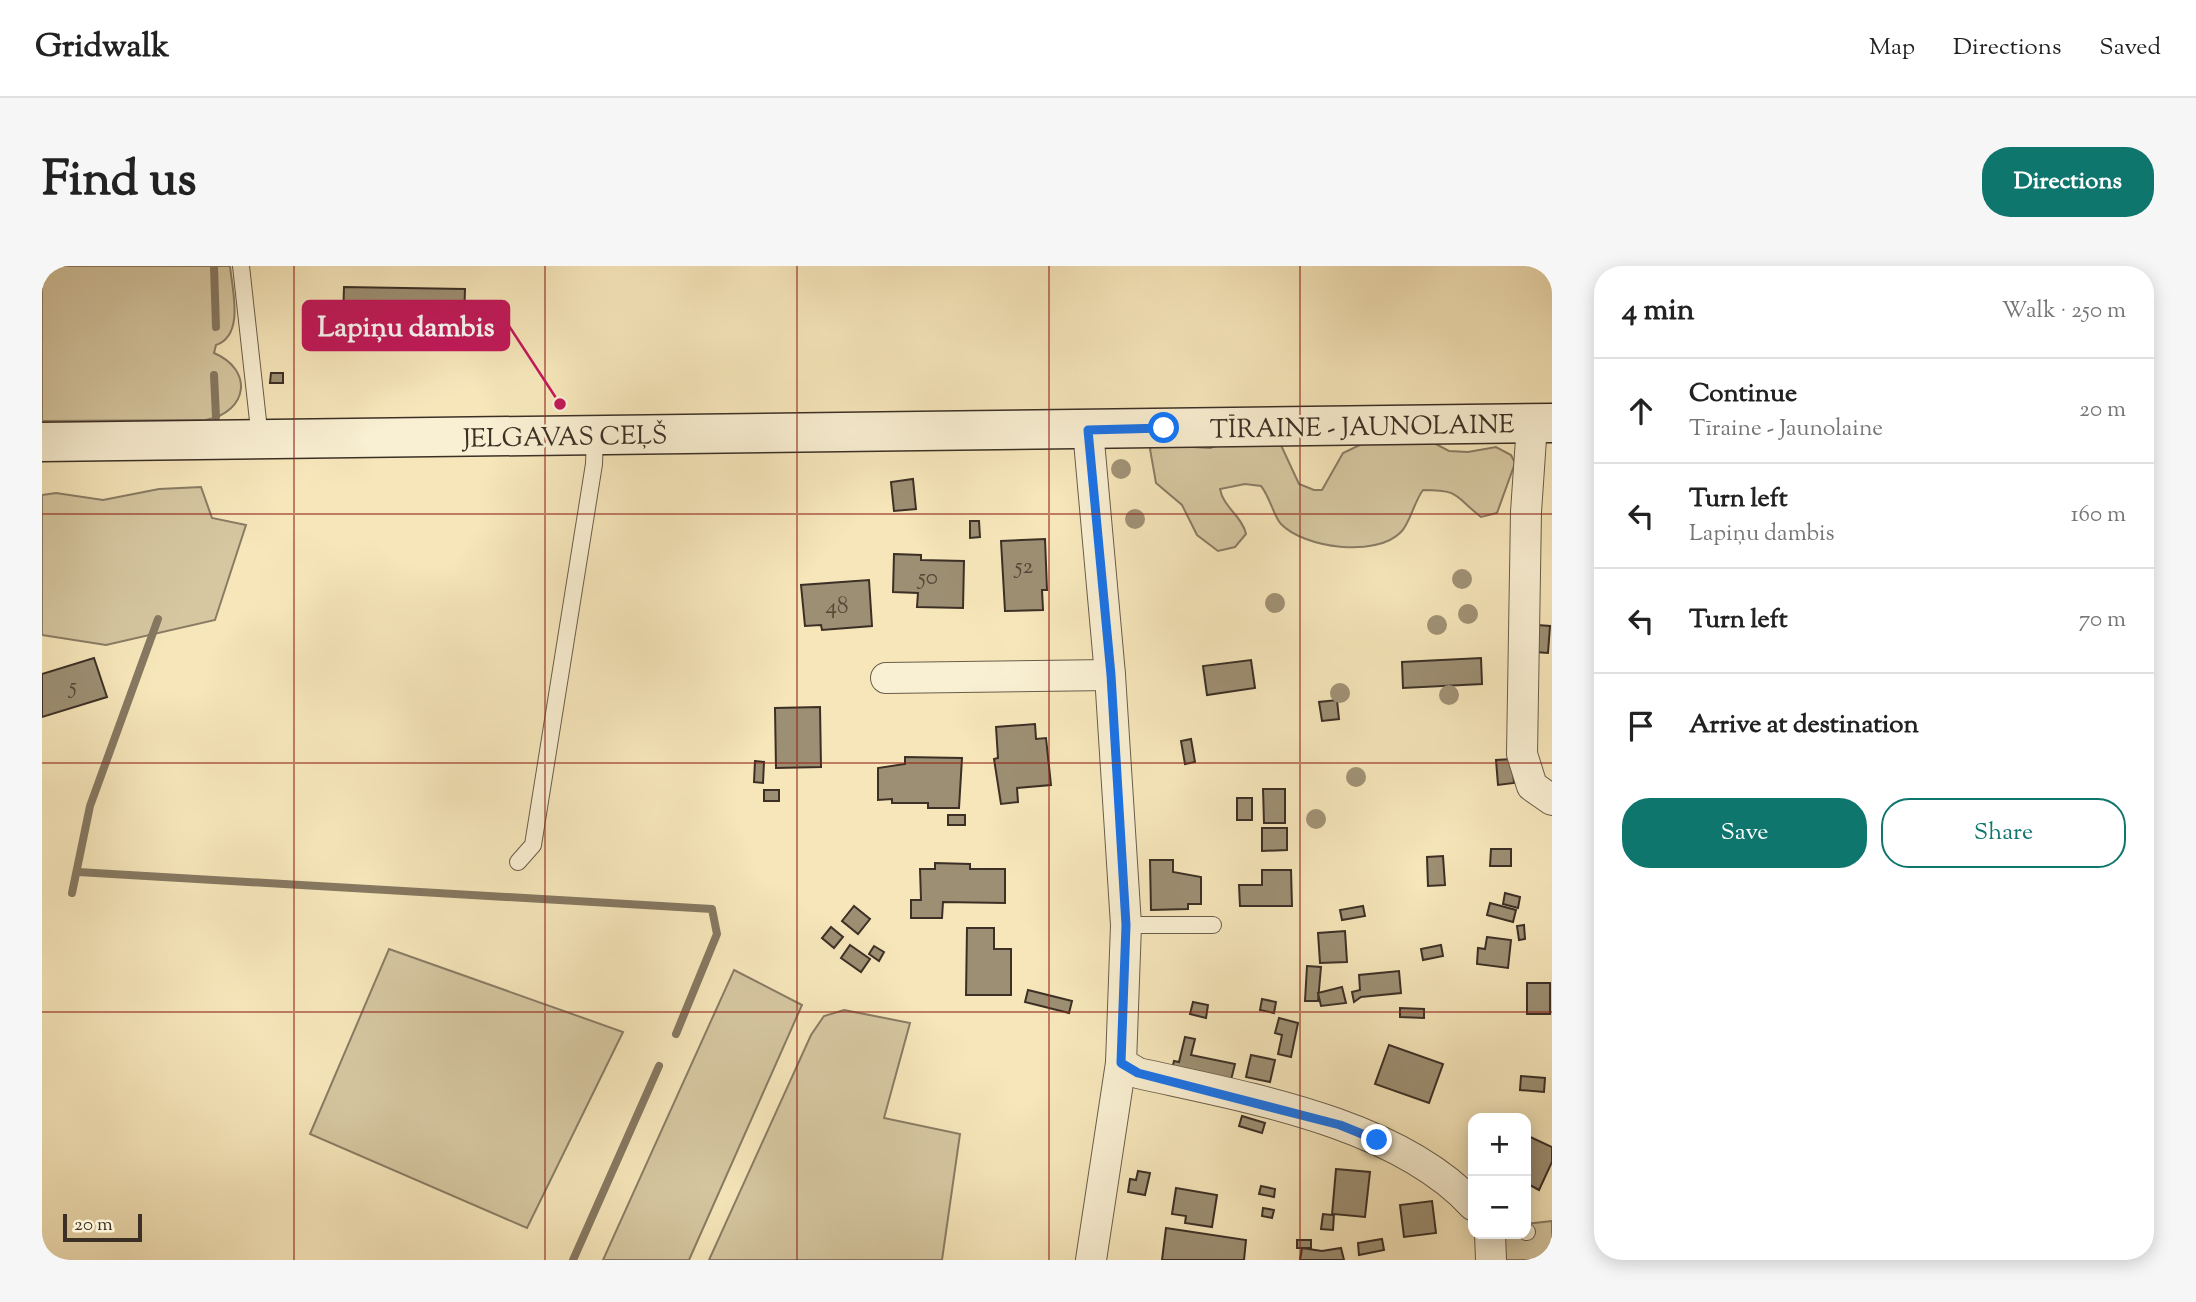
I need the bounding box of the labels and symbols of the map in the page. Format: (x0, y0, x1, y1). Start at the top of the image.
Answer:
callout: Lapiņu dambis (303, 301, 509, 350)
text: Lapiņu dambis (317, 309, 495, 349)
street label: TĪRAINE - JAUNOLAINE (1209, 407, 1515, 450)
route start (1148, 412, 1179, 443)
street label: JELGAVAS CEĻŠ (460, 418, 668, 459)
house number: 52 (1013, 551, 1034, 584)
house number: 50 (916, 562, 938, 595)
house number: 48 (825, 591, 849, 624)
house number: 5 (67, 671, 77, 704)
route end (1361, 1124, 1392, 1155)
scale bar (63, 1211, 142, 1243)

